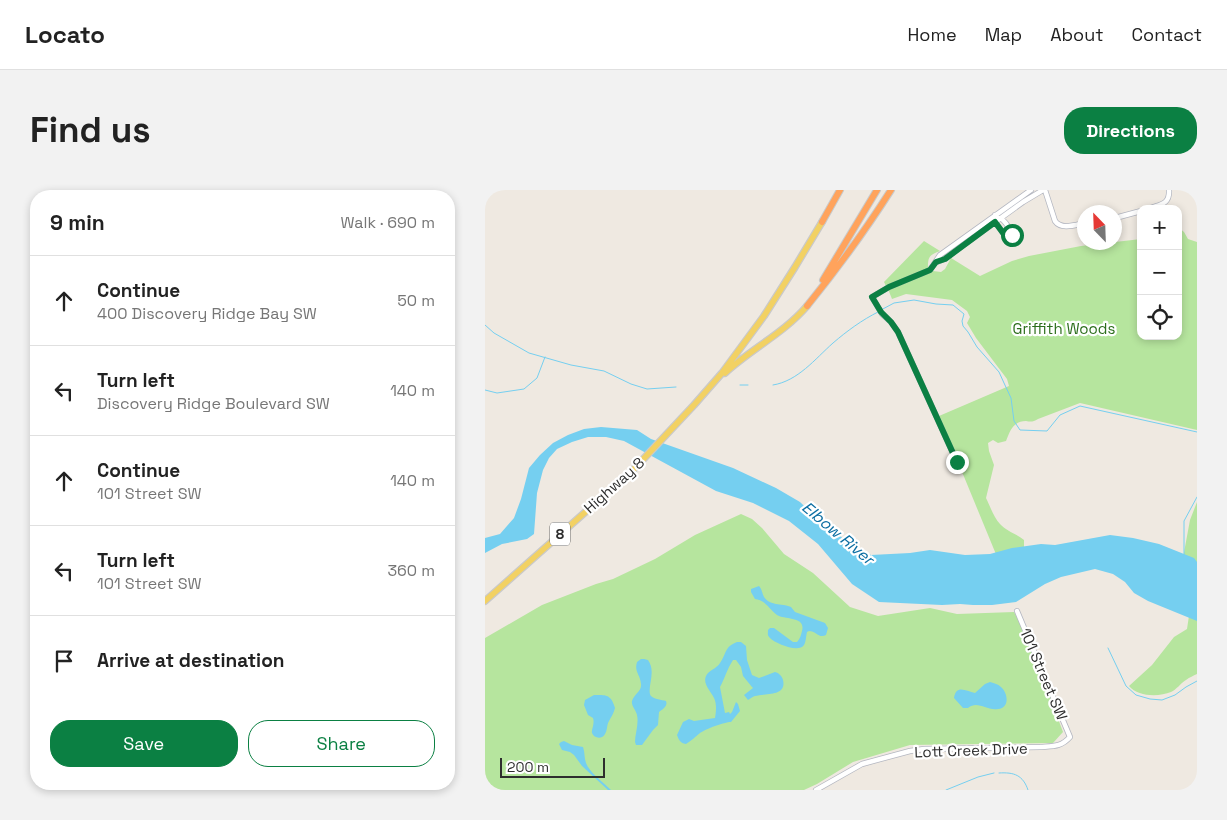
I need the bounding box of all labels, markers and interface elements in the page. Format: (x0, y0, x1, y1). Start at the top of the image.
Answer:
text: Locato (25, 19, 105, 50)
text: Home (908, 23, 957, 46)
text: Map (985, 23, 1022, 46)
text: About (1050, 23, 1104, 46)
text: Contact (1132, 23, 1202, 46)
button: Directions (1064, 107, 1197, 154)
text: Find us (30, 108, 151, 152)
north arrow (1077, 205, 1122, 250)
map controls (1137, 205, 1182, 340)
button: + (1137, 205, 1182, 250)
text: 9 min (50, 209, 105, 236)
text: Walk · 690 m (341, 212, 435, 233)
route start (1001, 224, 1024, 247)
button: − (1137, 250, 1182, 295)
text: Continue (97, 278, 180, 303)
icon: ahead (50, 287, 78, 315)
text: 50 m (397, 290, 435, 311)
button: locate (1137, 295, 1182, 340)
text: 400 Discovery Ridge Bay SW (97, 303, 317, 324)
park label: Griffith Woods (1013, 319, 1116, 338)
text: Turn left (97, 368, 175, 393)
icon: left (50, 377, 78, 405)
text: 140 m (390, 380, 435, 401)
text: Discovery Ridge Boulevard SW (97, 393, 330, 414)
route end (946, 451, 969, 474)
street label: Highway 8 (580, 453, 648, 517)
text: Continue (97, 458, 180, 483)
icon: ahead (50, 467, 78, 495)
text: 140 m (390, 470, 435, 491)
text: 101 Street SW (97, 483, 202, 504)
water label: Elbow River (798, 497, 880, 570)
road number: 8 (550, 522, 570, 546)
text: Turn left (97, 548, 175, 573)
icon: left (50, 557, 78, 585)
text: 360 m (387, 560, 435, 581)
text: 101 Street SW (97, 573, 202, 594)
street label: 101 Street SW (1016, 625, 1072, 723)
icon: arrive (50, 647, 78, 675)
text: Arrive at destination (97, 648, 285, 673)
button: Save (50, 720, 238, 767)
button: Share (248, 720, 435, 767)
street label: Lott Creek Drive (914, 739, 1028, 761)
scale bar (500, 755, 605, 778)
text: 200 m (507, 758, 549, 776)

